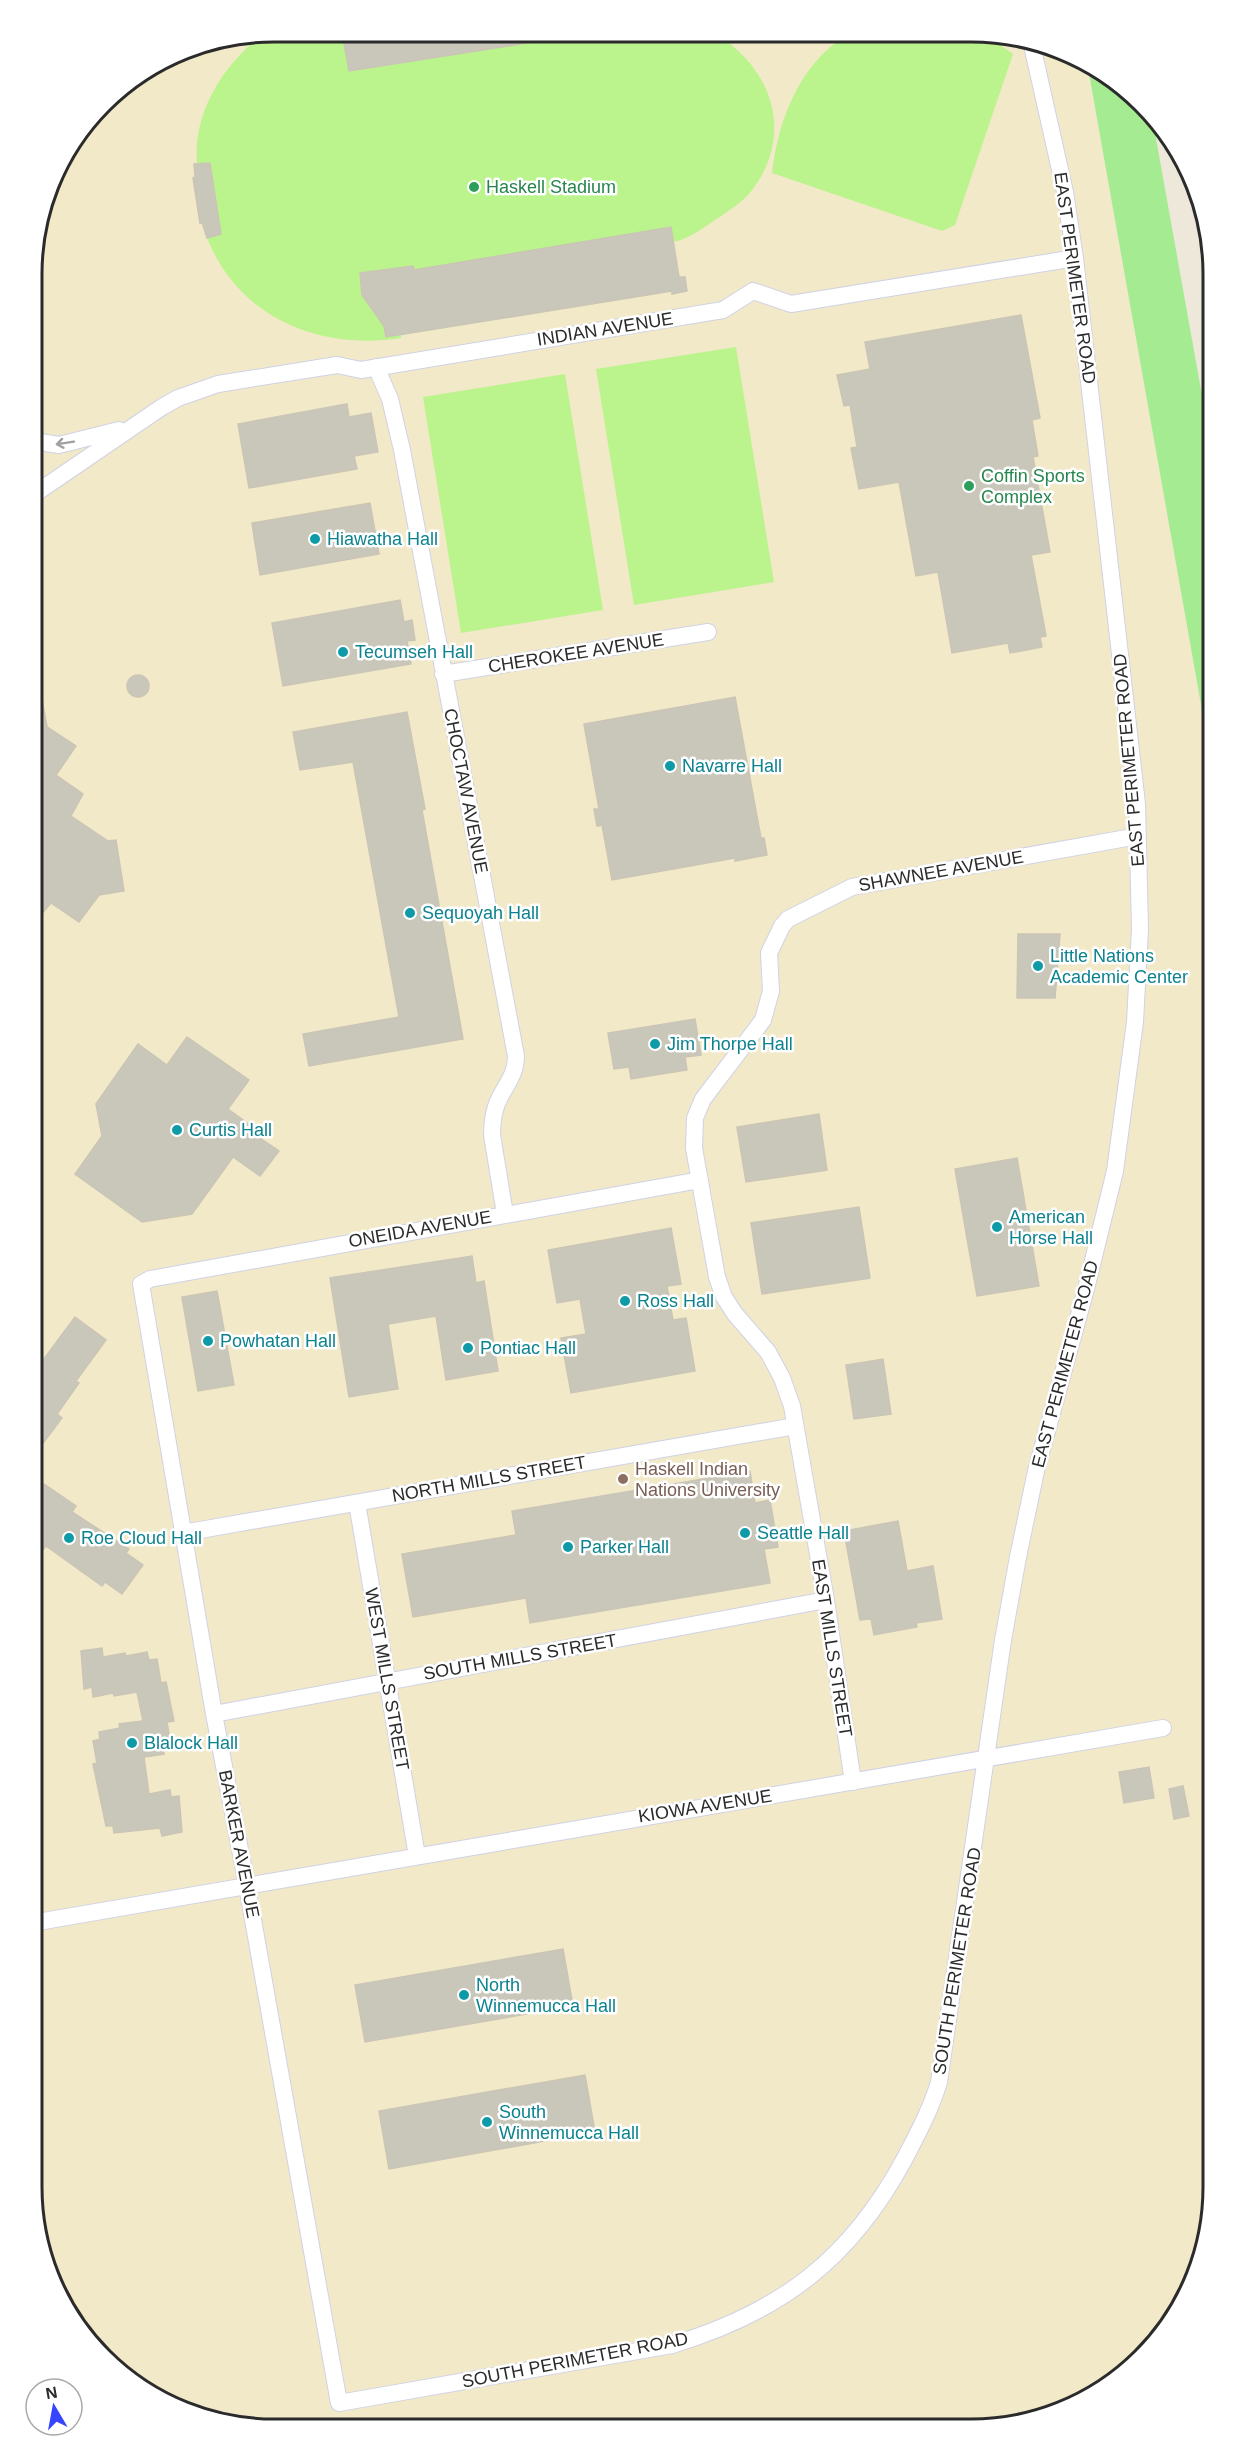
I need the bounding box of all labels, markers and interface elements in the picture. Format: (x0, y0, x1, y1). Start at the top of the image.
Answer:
street label: EAST PERIMETER ROAD (1050, 171, 1100, 385)
place label: Haskell Stadium (486, 177, 616, 197)
marker: Haskell Stadium (467, 180, 481, 194)
street label: INDIAN AVENUE (535, 308, 675, 350)
one-way arrow (56, 438, 76, 449)
place label: Coffin Sports Complex (981, 466, 1085, 507)
marker: Coffin Sports Complex (962, 479, 976, 493)
place label: Hiawatha Hall (327, 529, 438, 549)
marker: Hiawatha Hall (308, 532, 322, 546)
street label: CHEROKEE AVENUE (487, 629, 665, 677)
place label: Tecumseh Hall (355, 642, 473, 662)
marker: Tecumseh Hall (336, 645, 350, 659)
street label: EAST PERIMETER ROAD (1110, 653, 1148, 867)
street label: CHOCTAW AVENUE (440, 707, 492, 875)
place label: Navarre Hall (682, 756, 782, 776)
marker: Navarre Hall (663, 759, 677, 773)
street label: SHAWNEE AVENUE (857, 847, 1025, 895)
place label: Sequoyah Hall (422, 903, 539, 923)
marker: Sequoyah Hall (403, 906, 417, 920)
place label: Little Nations Academic Center (1050, 946, 1188, 987)
marker: Little Nations Academic Center (1031, 959, 1045, 973)
place label: Jim Thorpe Hall (667, 1034, 793, 1054)
marker: Jim Thorpe Hall (648, 1037, 662, 1051)
place label: Curtis Hall (189, 1120, 272, 1140)
marker: Curtis Hall (170, 1123, 184, 1137)
street label: ONEIDA AVENUE (347, 1207, 493, 1251)
place label: American Horse Hall (1009, 1207, 1093, 1248)
marker: American Horse Hall (990, 1220, 1004, 1234)
street label: EAST PERIMETER ROAD (1028, 1258, 1102, 1470)
place label: Ross Hall (637, 1291, 714, 1311)
marker: Ross Hall (618, 1294, 632, 1308)
place label: Powhatan Hall (220, 1331, 336, 1351)
marker: Powhatan Hall (201, 1334, 215, 1348)
place label: Pontiac Hall (480, 1338, 576, 1358)
marker: Pontiac Hall (461, 1341, 475, 1355)
street label: NORTH MILLS STREET (390, 1452, 588, 1506)
place label: Haskell Indian Nations University (635, 1459, 780, 1500)
marker: Haskell Indian Nations University (616, 1472, 630, 1486)
place label: Seattle Hall (757, 1523, 849, 1543)
marker: Seattle Hall (738, 1526, 752, 1540)
place label: Roe Cloud Hall (81, 1528, 202, 1548)
marker: Roe Cloud Hall (62, 1531, 76, 1545)
place label: Parker Hall (580, 1537, 669, 1557)
marker: Parker Hall (561, 1540, 575, 1554)
street label: EAST MILLS STREET (808, 1558, 856, 1738)
street label: WEST MILLS STREET (361, 1586, 413, 1772)
street label: SOUTH MILLS STREET (422, 1630, 618, 1684)
place label: Blalock Hall (144, 1733, 238, 1753)
marker: Blalock Hall (125, 1736, 139, 1750)
street label: BARKER AVENUE (215, 1768, 263, 1920)
street label: KIOWA AVENUE (637, 1786, 773, 1826)
street label: SOUTH PERIMETER ROAD (929, 1846, 985, 2076)
place label: North Winnemucca Hall (476, 1975, 616, 2016)
marker: North Winnemucca Hall (457, 1988, 471, 2002)
place label: South Winnemucca Hall (499, 2102, 639, 2143)
marker: South Winnemucca Hall (480, 2115, 494, 2129)
street label: SOUTH PERIMETER ROAD (460, 2328, 690, 2392)
north arrow (24, 2377, 84, 2437)
text: N (44, 2383, 59, 2402)

